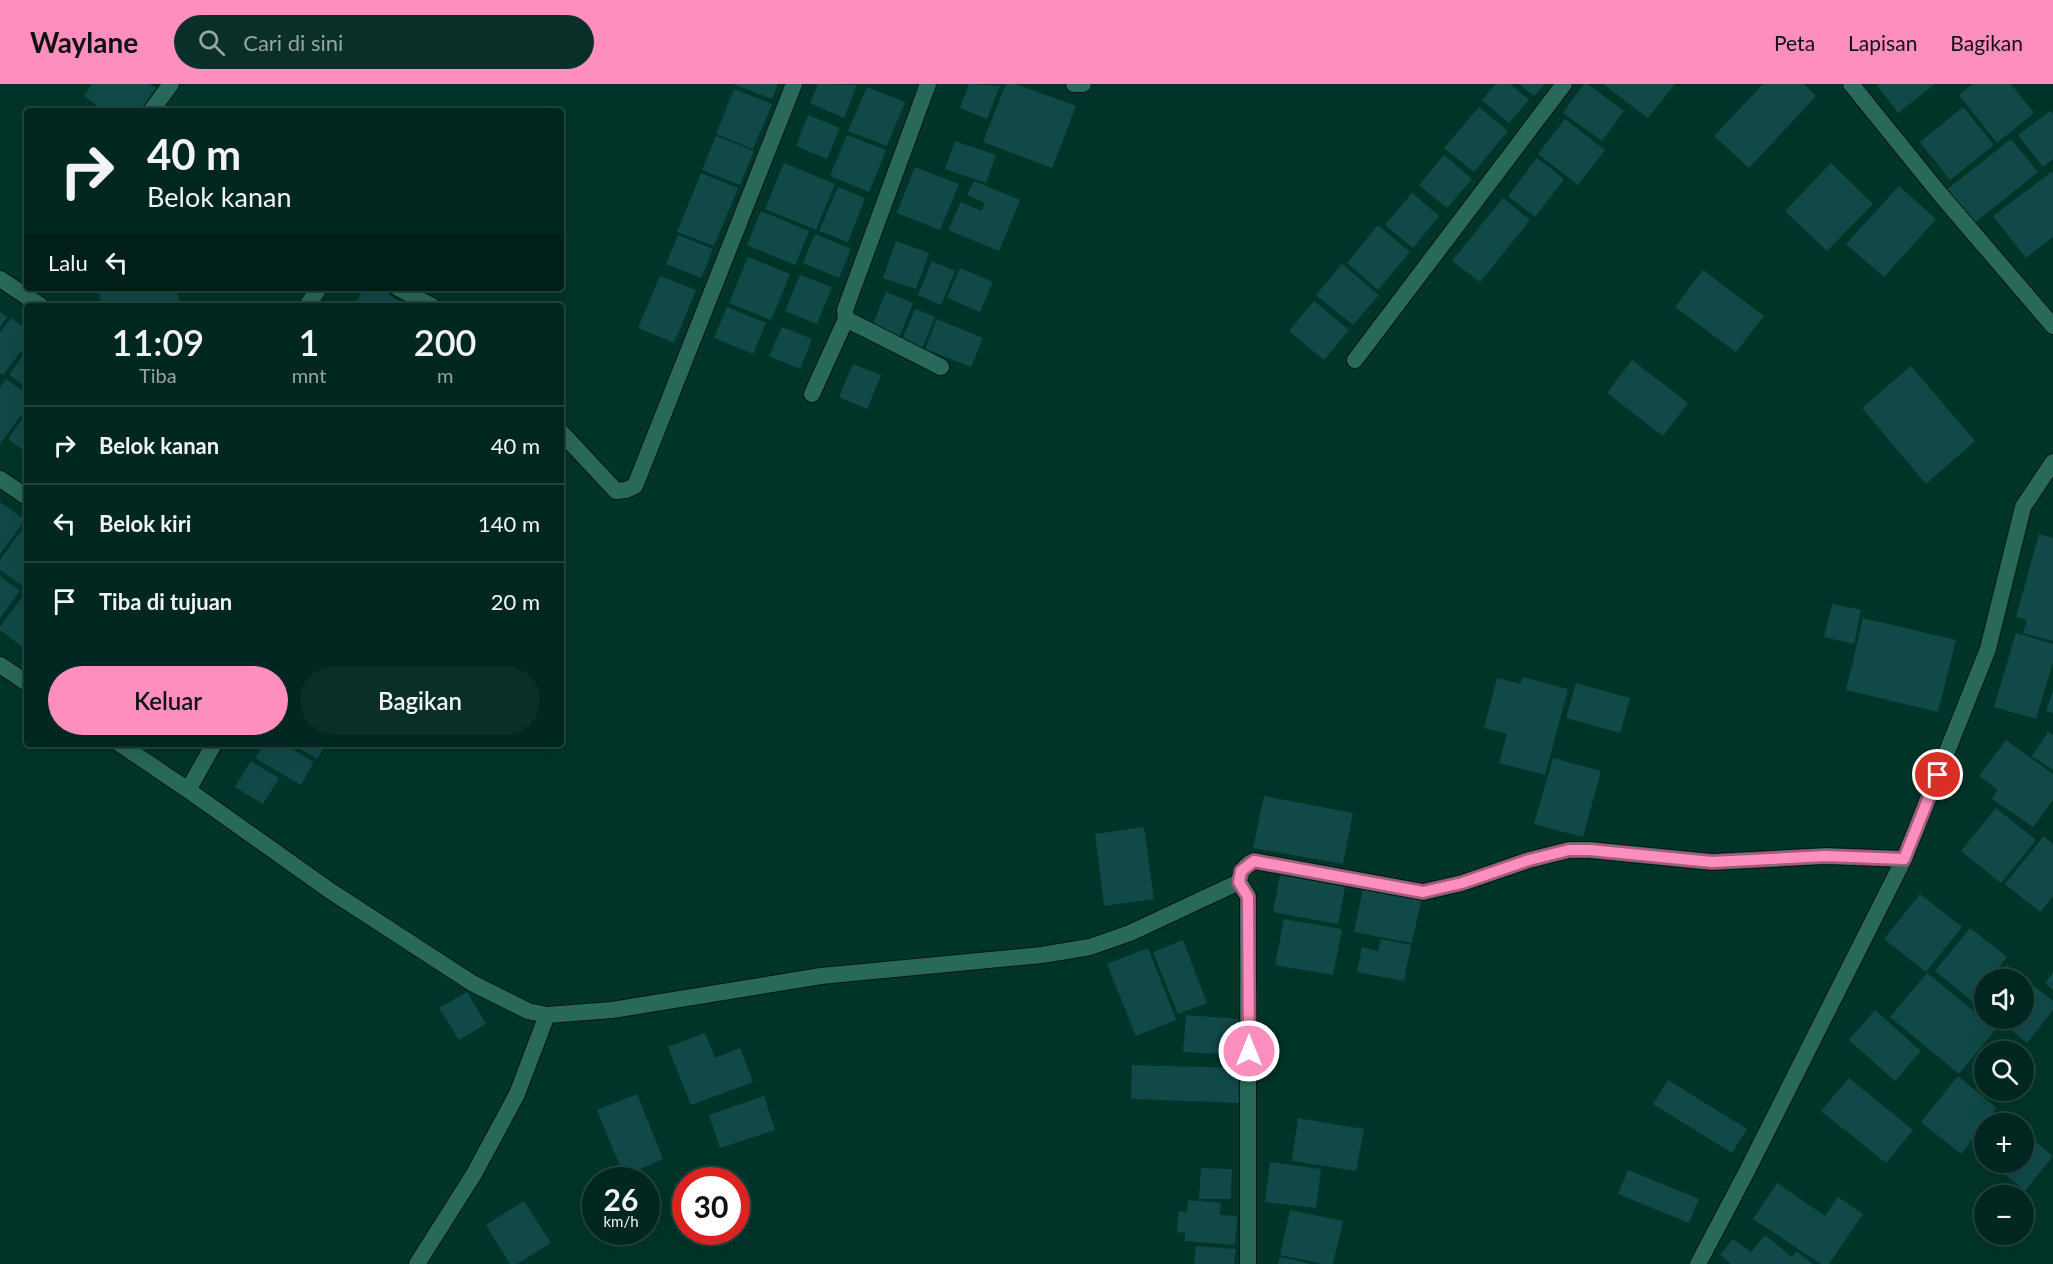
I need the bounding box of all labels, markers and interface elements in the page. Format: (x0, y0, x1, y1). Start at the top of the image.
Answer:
search box (174, 15, 594, 69)
text: Waylane (30, 25, 138, 59)
icon: search (195, 26, 228, 59)
text: Cari di sini (243, 29, 343, 56)
text: Peta (1774, 30, 1815, 55)
text: Lapisan (1848, 30, 1917, 55)
text: Bagikan (1950, 30, 2023, 55)
text: 40 m (147, 129, 241, 179)
icon: right (48, 132, 126, 210)
text: Belok kanan (147, 180, 292, 213)
icon: left (100, 246, 133, 279)
text: Lalu (48, 249, 88, 276)
text: 11:09 (112, 320, 204, 364)
text: 1 (299, 320, 319, 364)
text: 200 (414, 320, 476, 364)
text: Tiba (139, 363, 177, 387)
text: mnt (292, 363, 326, 387)
text: m (437, 363, 453, 387)
icon: right (48, 429, 81, 462)
text: Belok kanan (99, 432, 219, 459)
text: 40 m (491, 432, 540, 459)
icon: left (48, 507, 81, 540)
text: Belok kiri (99, 510, 191, 537)
text: 140 m (478, 510, 540, 537)
icon: arrive (48, 585, 81, 618)
text: Tiba di tujuan (99, 588, 232, 615)
text: 20 m (491, 588, 540, 615)
button: Keluar (48, 666, 288, 735)
button: Bagikan (300, 666, 540, 735)
pin (1912, 749, 1963, 800)
icon: arrive (1921, 758, 1954, 791)
map controls (1974, 969, 2034, 1245)
button: sound (1974, 969, 2034, 1029)
position arrow (1217, 1019, 1281, 1083)
button: search (1974, 1041, 2034, 1101)
button: + (1974, 1113, 2034, 1173)
speed limit sign: 30 (672, 1167, 750, 1245)
text: 26 (604, 1181, 638, 1217)
button: − (1974, 1185, 2034, 1245)
text: km/h (603, 1212, 639, 1230)

